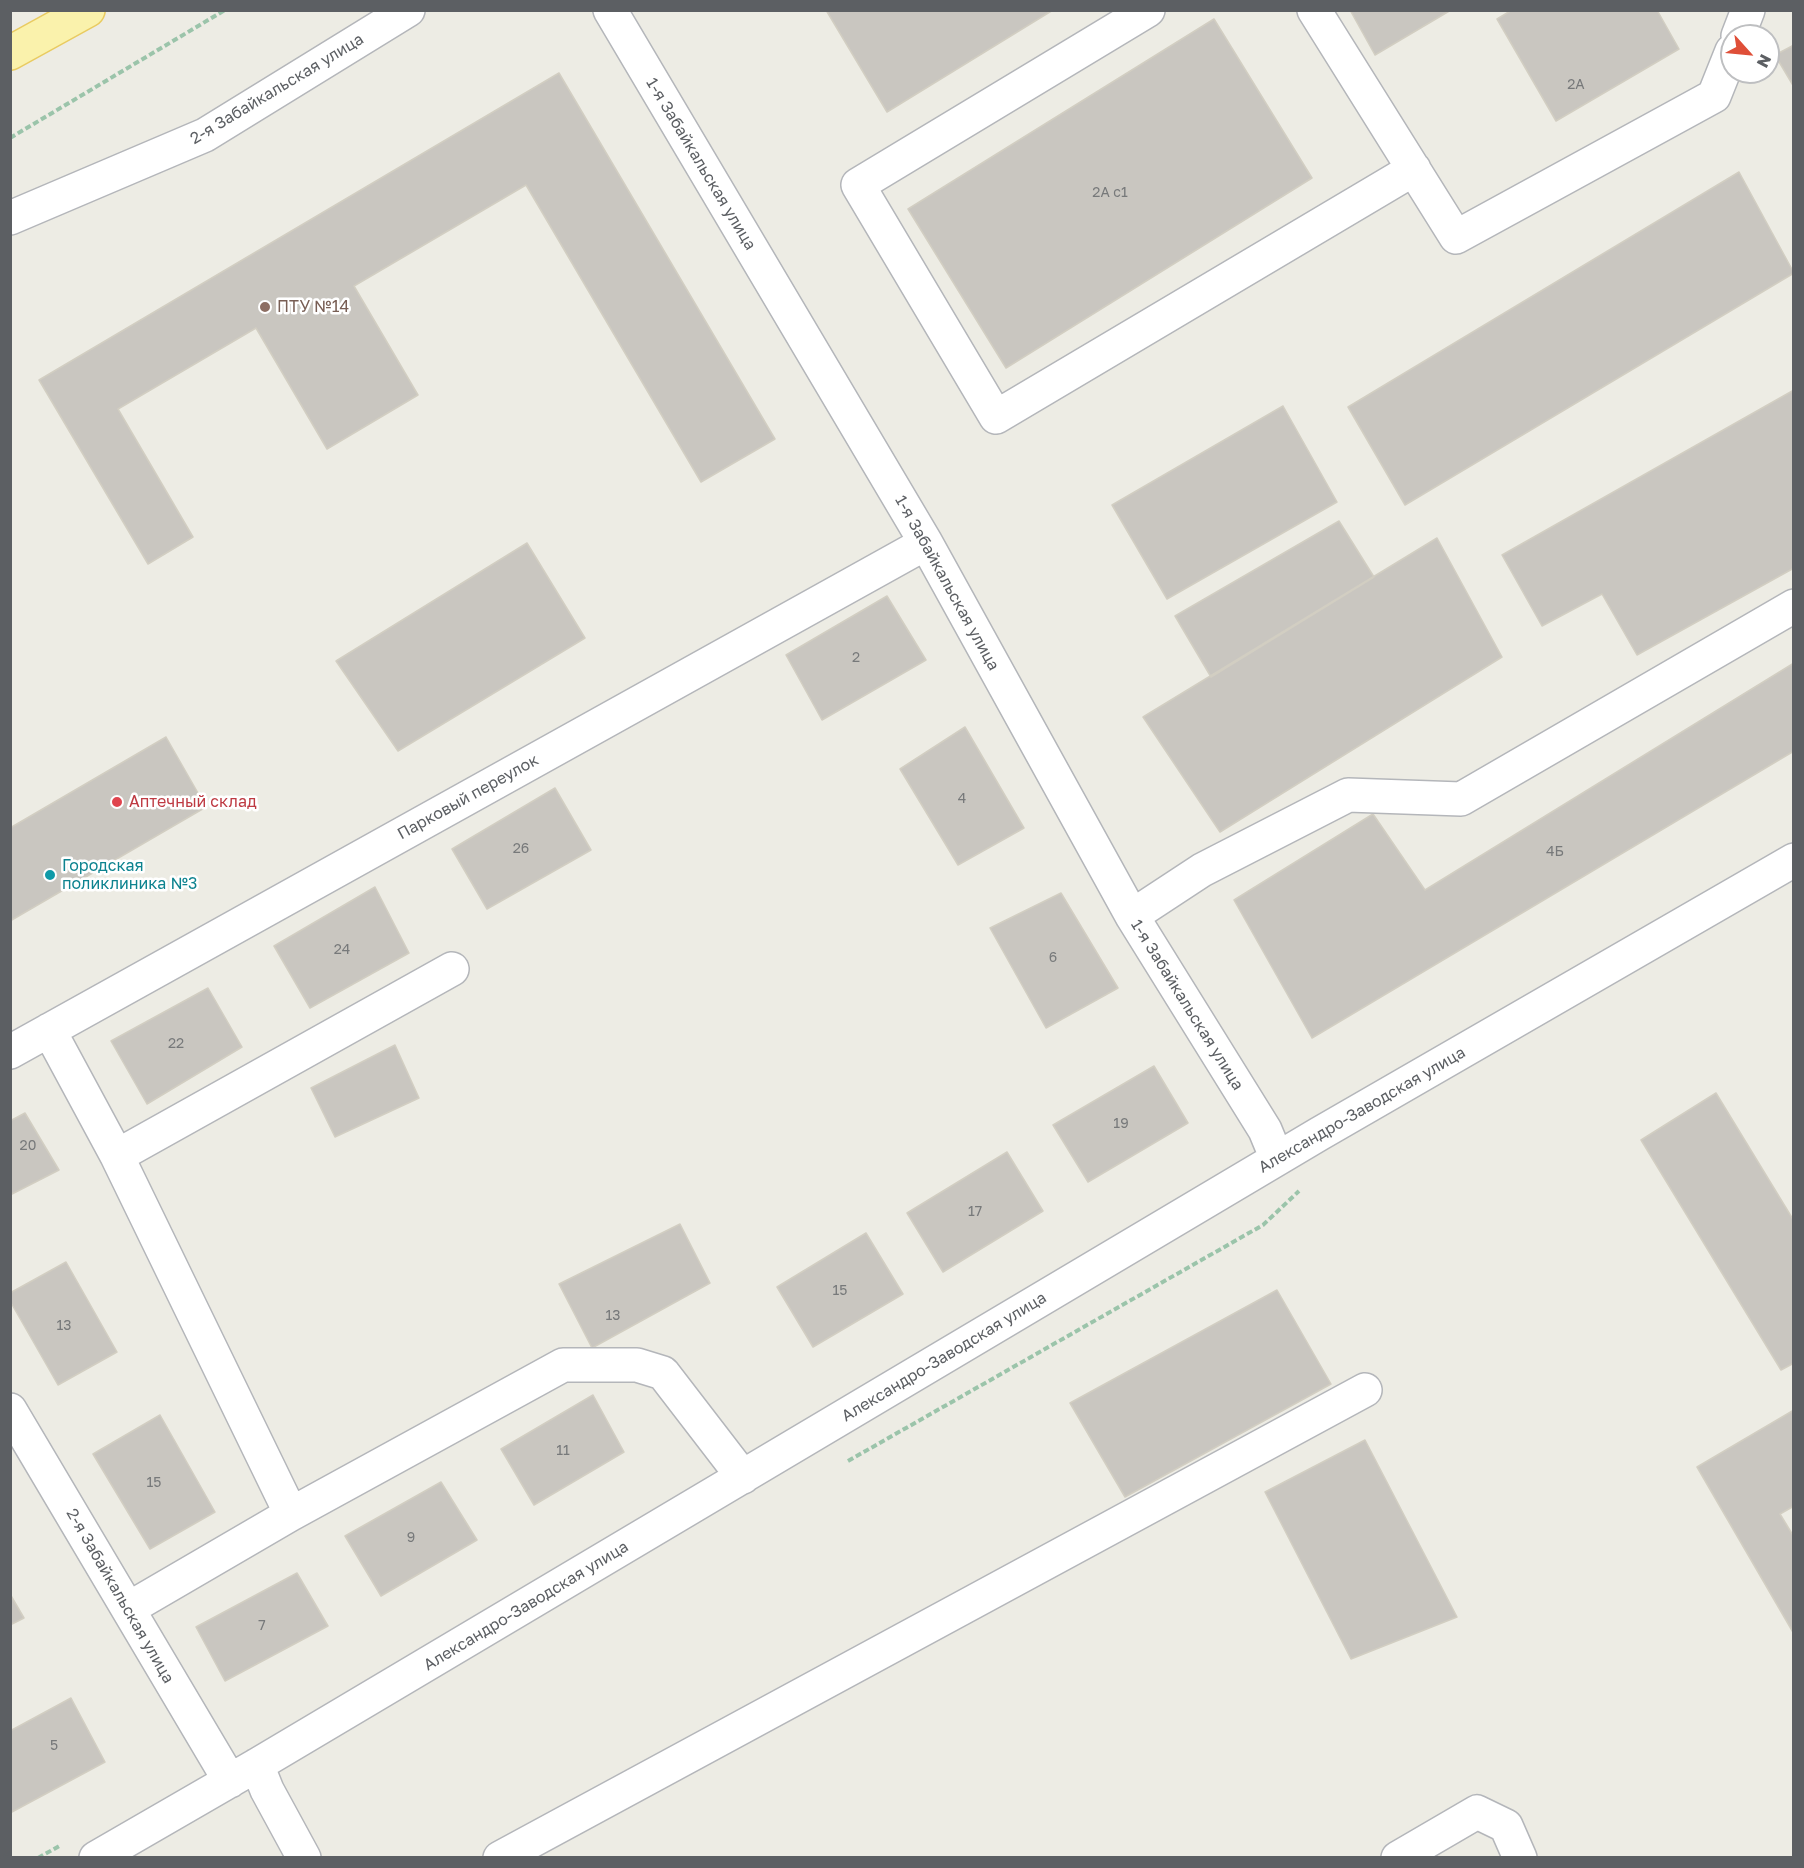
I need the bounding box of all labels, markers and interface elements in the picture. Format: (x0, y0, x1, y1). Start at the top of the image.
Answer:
north arrow (1720, 24, 1780, 84)
street label: 2-я Забайкальская улица (187, 30, 367, 148)
text: N (1753, 51, 1776, 71)
street label: 1-я Забайкальская улица (642, 74, 760, 254)
house number: 2А (1567, 77, 1585, 93)
house number: 2А с1 (1092, 185, 1128, 201)
place label: ПТУ №14 (277, 297, 349, 317)
marker: ПТУ №14 (258, 300, 272, 314)
street label: 1-я Забайкальская улица (891, 492, 1003, 674)
house number: 2 (852, 650, 860, 666)
street label: Парковый переулок (394, 750, 542, 844)
house number: 4 (958, 791, 966, 807)
place label: Аптечный склад (129, 792, 257, 812)
marker: Аптечный склад (110, 795, 124, 809)
house number: 26 (513, 841, 529, 857)
house number: 4Б (1546, 844, 1564, 860)
place label: Городская поликлиника №3 (62, 856, 197, 894)
marker: Городская поликлиника №3 (43, 868, 57, 882)
street label: 1-я Забайкальская улица (1127, 916, 1247, 1094)
house number: 24 (334, 942, 350, 958)
house number: 6 (1049, 950, 1057, 966)
house number: 22 (168, 1036, 184, 1052)
street label: Александро-Заводская улица (1255, 1043, 1469, 1177)
house number: 19 (1113, 1116, 1129, 1132)
house number: 20 (20, 1138, 36, 1154)
house number: 17 (968, 1204, 982, 1220)
house number: 15 (833, 1283, 847, 1299)
street label: Александро-Заводская улица (838, 1288, 1050, 1426)
house number: 13 (606, 1308, 620, 1324)
house number: 13 (57, 1318, 71, 1334)
house number: 11 (556, 1443, 570, 1459)
house number: 15 (147, 1475, 161, 1491)
street label: 2-я Забайкальская улица (62, 1505, 178, 1687)
house number: 9 (407, 1530, 415, 1546)
street label: Александро-Заводская улица (420, 1537, 632, 1675)
house number: 7 (258, 1618, 266, 1634)
house number: 5 (50, 1738, 58, 1754)

